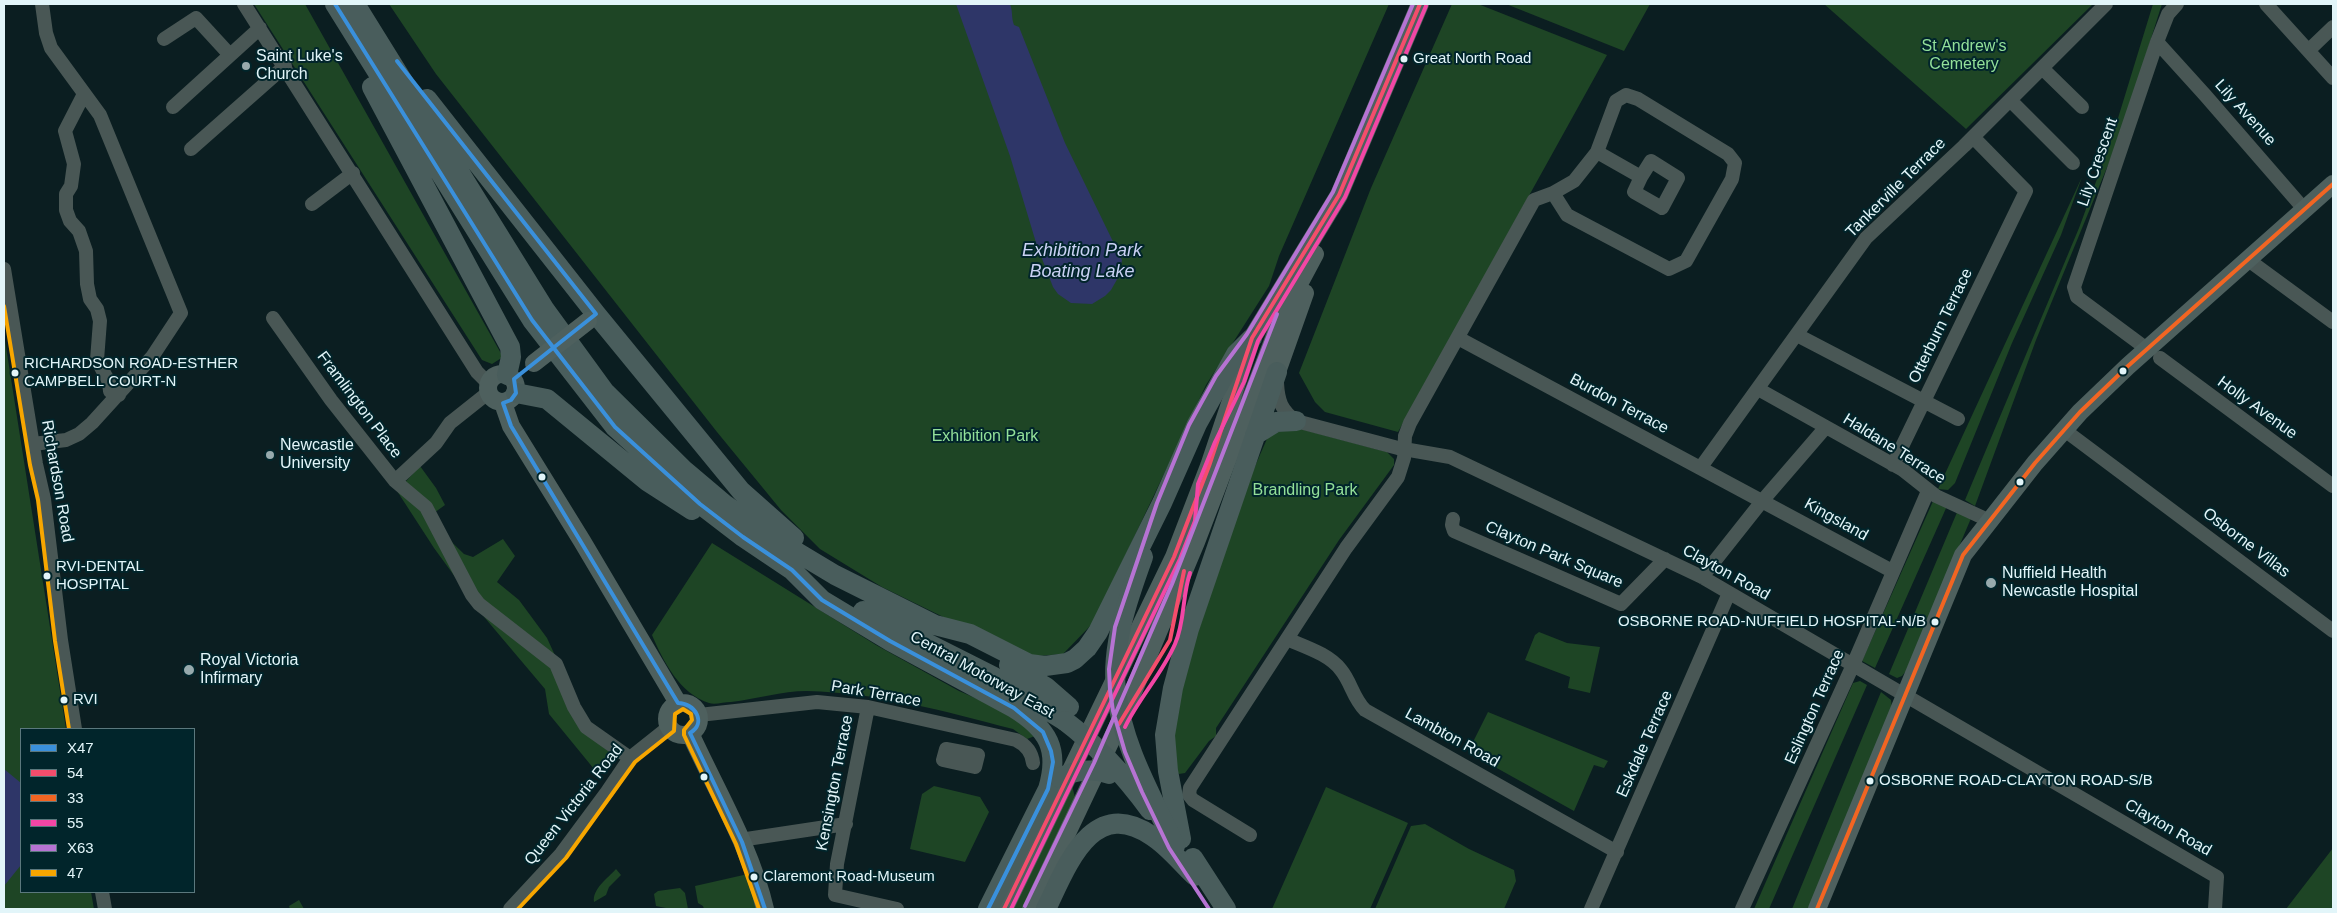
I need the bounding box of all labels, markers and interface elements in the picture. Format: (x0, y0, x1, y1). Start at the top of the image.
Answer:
park label: St Andrew's Cemetery (1922, 37, 2006, 75)
place label: Saint Luke's Church (256, 47, 343, 85)
place label: Great North Road (1413, 50, 1531, 68)
marker: Great North Road (1399, 54, 1409, 64)
marker: Saint Luke's Church (240, 60, 252, 72)
street label: Lily Avenue (2210, 76, 2280, 150)
street label: Lily Crescent (2074, 115, 2122, 209)
street label: Tankerville Terrace (1842, 134, 1950, 242)
water label: Exhibition Park Boating Lake (1022, 240, 1142, 282)
street label: Otterburn Terrace (1905, 265, 1977, 387)
street label: Framlington Place (313, 348, 405, 462)
place label: RICHARDSON ROAD-ESTHER CAMPBELL COURT-N (24, 355, 238, 390)
unlabelled marker (2118, 366, 2128, 376)
marker: RICHARDSON ROAD-ESTHER CAMPBELL COURT-N (10, 368, 20, 378)
street label: Burdon Terrace (1566, 370, 1672, 438)
street label: Holly Avenue (2213, 373, 2301, 443)
street label: Haldane Terrace (1839, 410, 1949, 488)
street label: Richardson Road (37, 418, 77, 544)
park label: Exhibition Park (932, 427, 1038, 447)
place label: Newcastle University (280, 436, 354, 474)
marker: Newcastle University (264, 449, 276, 461)
unlabelled marker (537, 472, 547, 482)
unlabelled marker (2015, 477, 2025, 487)
park label: Brandling Park (1253, 481, 1357, 501)
street label: Kingsland (1801, 495, 1871, 545)
street label: Osborne Villas (2199, 504, 2293, 582)
street label: Clayton Park Square (1482, 517, 1626, 593)
street label: Clayton Road (1679, 541, 1773, 605)
place label: RVI-DENTAL HOSPITAL (56, 558, 144, 593)
place label: Nuffield Health Newcastle Hospital (2002, 564, 2138, 602)
marker: RVI-DENTAL HOSPITAL (42, 571, 52, 581)
marker: Nuffield Health Newcastle Hospital (1984, 576, 1998, 590)
place label: OSBORNE ROAD-NUFFIELD HOSPITAL-N/B (1618, 613, 1926, 631)
marker: OSBORNE ROAD-NUFFIELD HOSPITAL-N/B (1930, 617, 1940, 627)
street label: Central Motorway East (907, 627, 1057, 723)
street label: Eslington Terrace (1781, 647, 1849, 767)
place label: Royal Victoria Infirmary (200, 651, 298, 689)
marker: Royal Victoria Infirmary (182, 663, 196, 677)
street label: Park Terrace (830, 677, 922, 711)
street label: Eskdale Terrace (1613, 688, 1677, 800)
place label: RVI (73, 691, 98, 709)
marker: RVI (59, 695, 69, 705)
street label: Lambton Road (1401, 704, 1503, 772)
street label: Kensington Terrace (812, 714, 858, 852)
legend (20, 728, 195, 893)
text: X47 (67, 739, 94, 756)
street label: Queen Victoria Road (521, 741, 627, 869)
text: 54 (67, 764, 84, 781)
unlabelled marker (699, 772, 709, 782)
place label: OSBORNE ROAD-CLAYTON ROAD-S/B (1879, 772, 2153, 790)
marker: OSBORNE ROAD-CLAYTON ROAD-S/B (1865, 776, 1875, 786)
text: 33 (67, 789, 84, 806)
street label: Clayton Road (2121, 795, 2215, 861)
text: 55 (67, 814, 84, 831)
text: X63 (67, 839, 94, 856)
text: 47 (67, 864, 84, 881)
place label: Claremont Road-Museum (763, 868, 935, 886)
marker: Claremont Road-Museum (749, 872, 759, 882)

